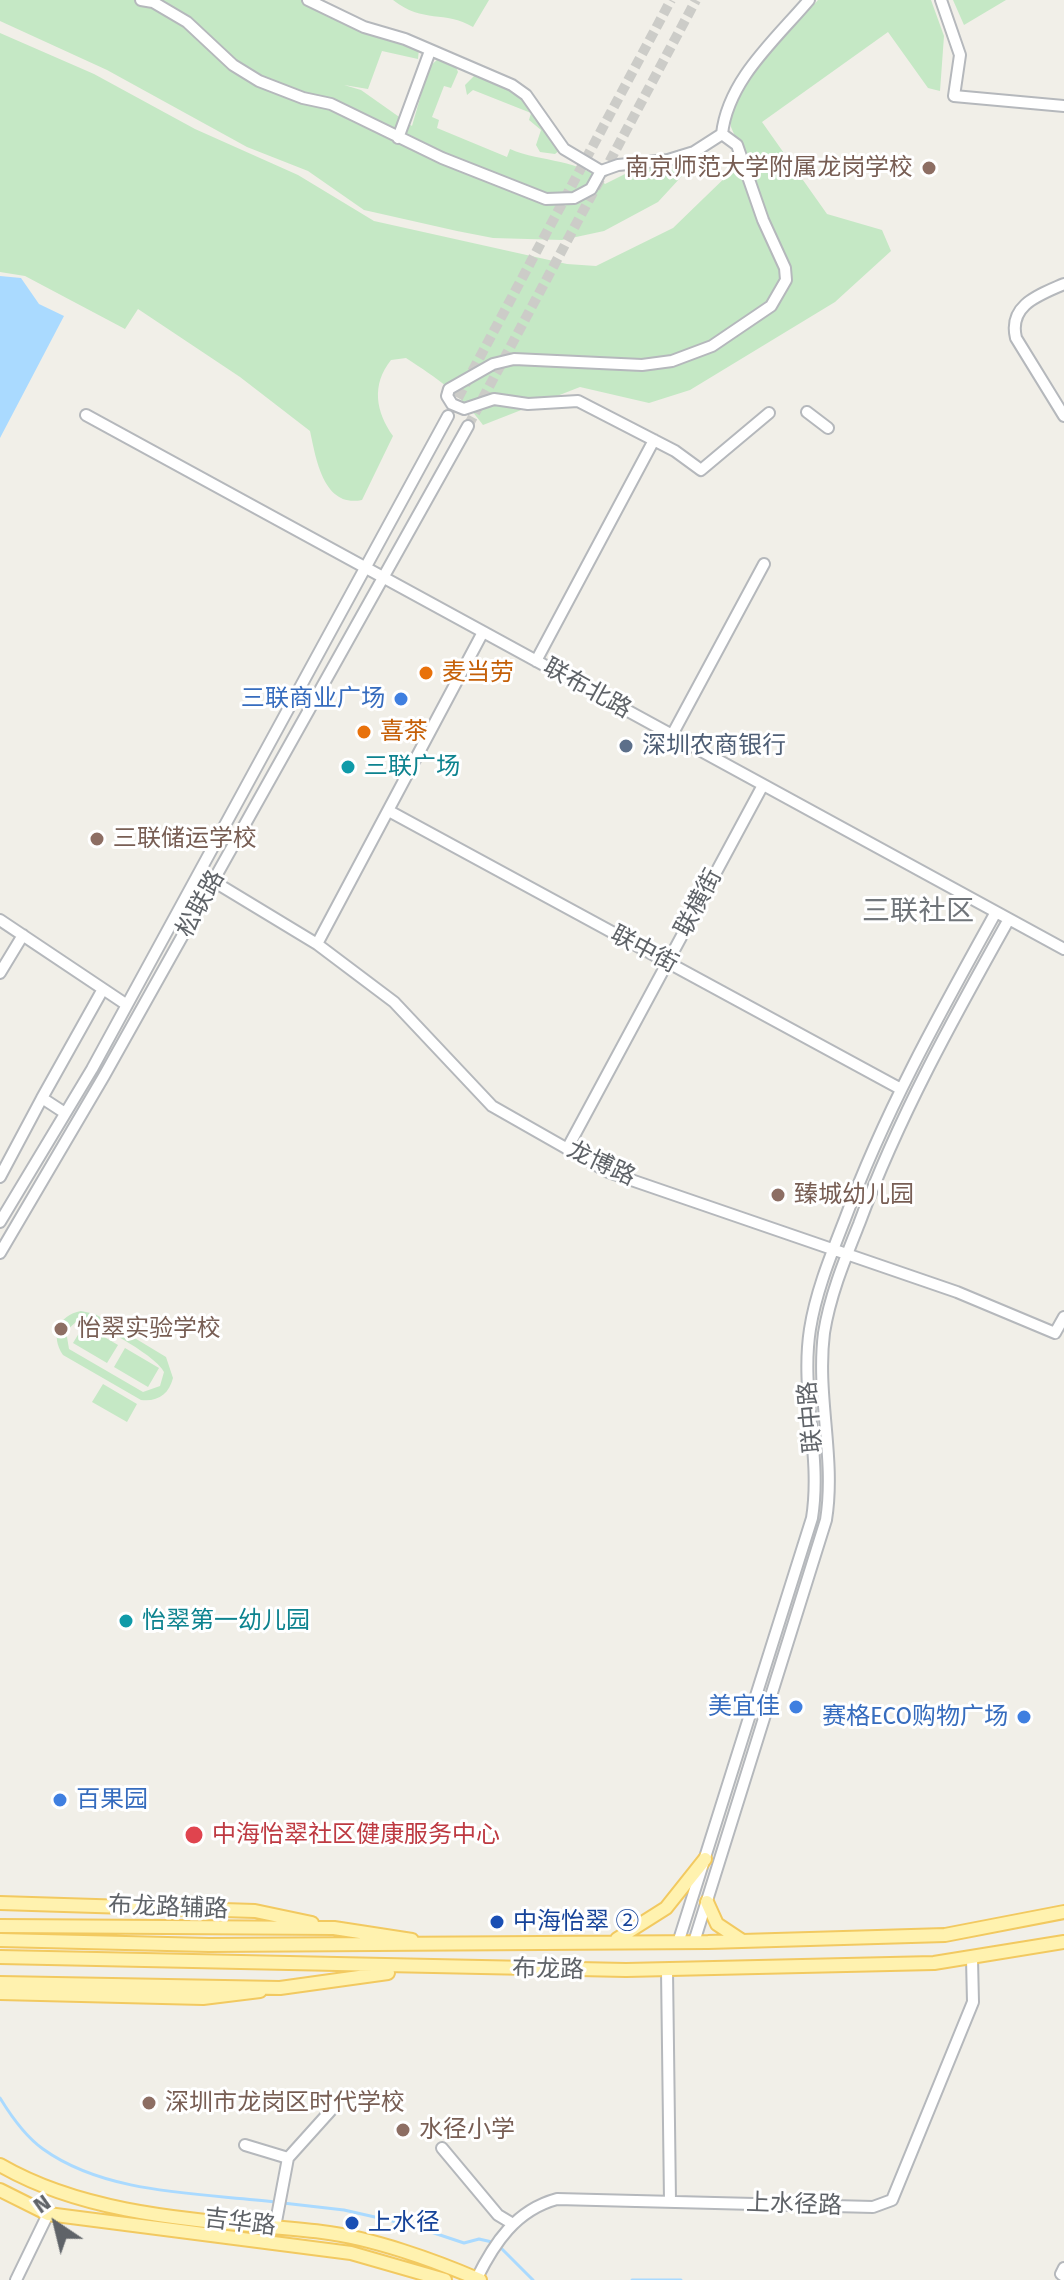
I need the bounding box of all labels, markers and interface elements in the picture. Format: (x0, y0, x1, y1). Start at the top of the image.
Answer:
place label: 南京师范大学附属龙岗学校 (625, 154, 913, 182)
marker: 南京师范大学附属龙岗学校 (920, 159, 938, 177)
street label: 联布北路 (538, 653, 636, 725)
place label: 麦当劳 (442, 659, 514, 687)
marker: 麦当劳 (417, 664, 435, 682)
place label: 三联商业广场 (241, 685, 385, 713)
marker: 三联商业广场 (392, 690, 410, 708)
place label: 喜茶 (380, 718, 428, 746)
marker: 喜茶 (355, 723, 373, 741)
place label: 深圳农商银行 (642, 732, 786, 760)
marker: 深圳农商银行 (617, 737, 635, 755)
place label: 三联广场 (364, 753, 460, 781)
marker: 三联广场 (339, 758, 357, 776)
place label: 三联储运学校 (113, 825, 257, 853)
marker: 三联储运学校 (88, 830, 106, 848)
street label: 联横街 (669, 864, 729, 942)
street label: 松联路 (171, 866, 231, 942)
district label: 三联社区 (862, 895, 974, 929)
street label: 联中街 (605, 920, 683, 980)
street label: 龙博路 (562, 1136, 640, 1192)
place label: 臻城幼儿园 (794, 1181, 914, 1209)
marker: 臻城幼儿园 (769, 1186, 787, 1204)
place label: 怡翠实验学校 (77, 1315, 221, 1343)
marker: 怡翠实验学校 (52, 1320, 70, 1338)
street label: 联中路 (794, 1380, 828, 1454)
place label: 怡翠第一幼儿园 (142, 1607, 310, 1635)
marker: 怡翠第一幼儿园 (117, 1612, 135, 1630)
place label: 美宜佳 (708, 1693, 780, 1721)
marker: 美宜佳 (787, 1698, 805, 1716)
place label: 赛格ECO购物广场 (822, 1703, 1008, 1731)
marker: 赛格ECO购物广场 (1015, 1708, 1033, 1726)
place label: 百果园 (76, 1786, 148, 1814)
marker: 百果园 (51, 1791, 69, 1809)
place label: 中海怡翠社区健康服务中心 (212, 1821, 500, 1849)
marker: 中海怡翠社区健康服务中心 (183, 1824, 205, 1846)
street label: 布龙路辅路 (108, 1892, 228, 1924)
place label: 中海怡翠 ② (513, 1908, 639, 1936)
marker: 中海怡翠 ② (488, 1913, 506, 1931)
street label: 布龙路 (512, 1955, 584, 1985)
place label: 深圳市龙岗区时代学校 (165, 2089, 405, 2117)
marker: 深圳市龙岗区时代学校 (140, 2094, 158, 2112)
place label: 水径小学 (419, 2116, 515, 2144)
marker: 水径小学 (394, 2121, 412, 2139)
north arrow (16, 2184, 96, 2264)
text: N (28, 2189, 56, 2219)
street label: 上水径路 (746, 2189, 842, 2221)
street label: 吉华路 (203, 2204, 277, 2242)
place label: 上水径 (368, 2209, 440, 2237)
marker: 上水径 (343, 2214, 361, 2232)

